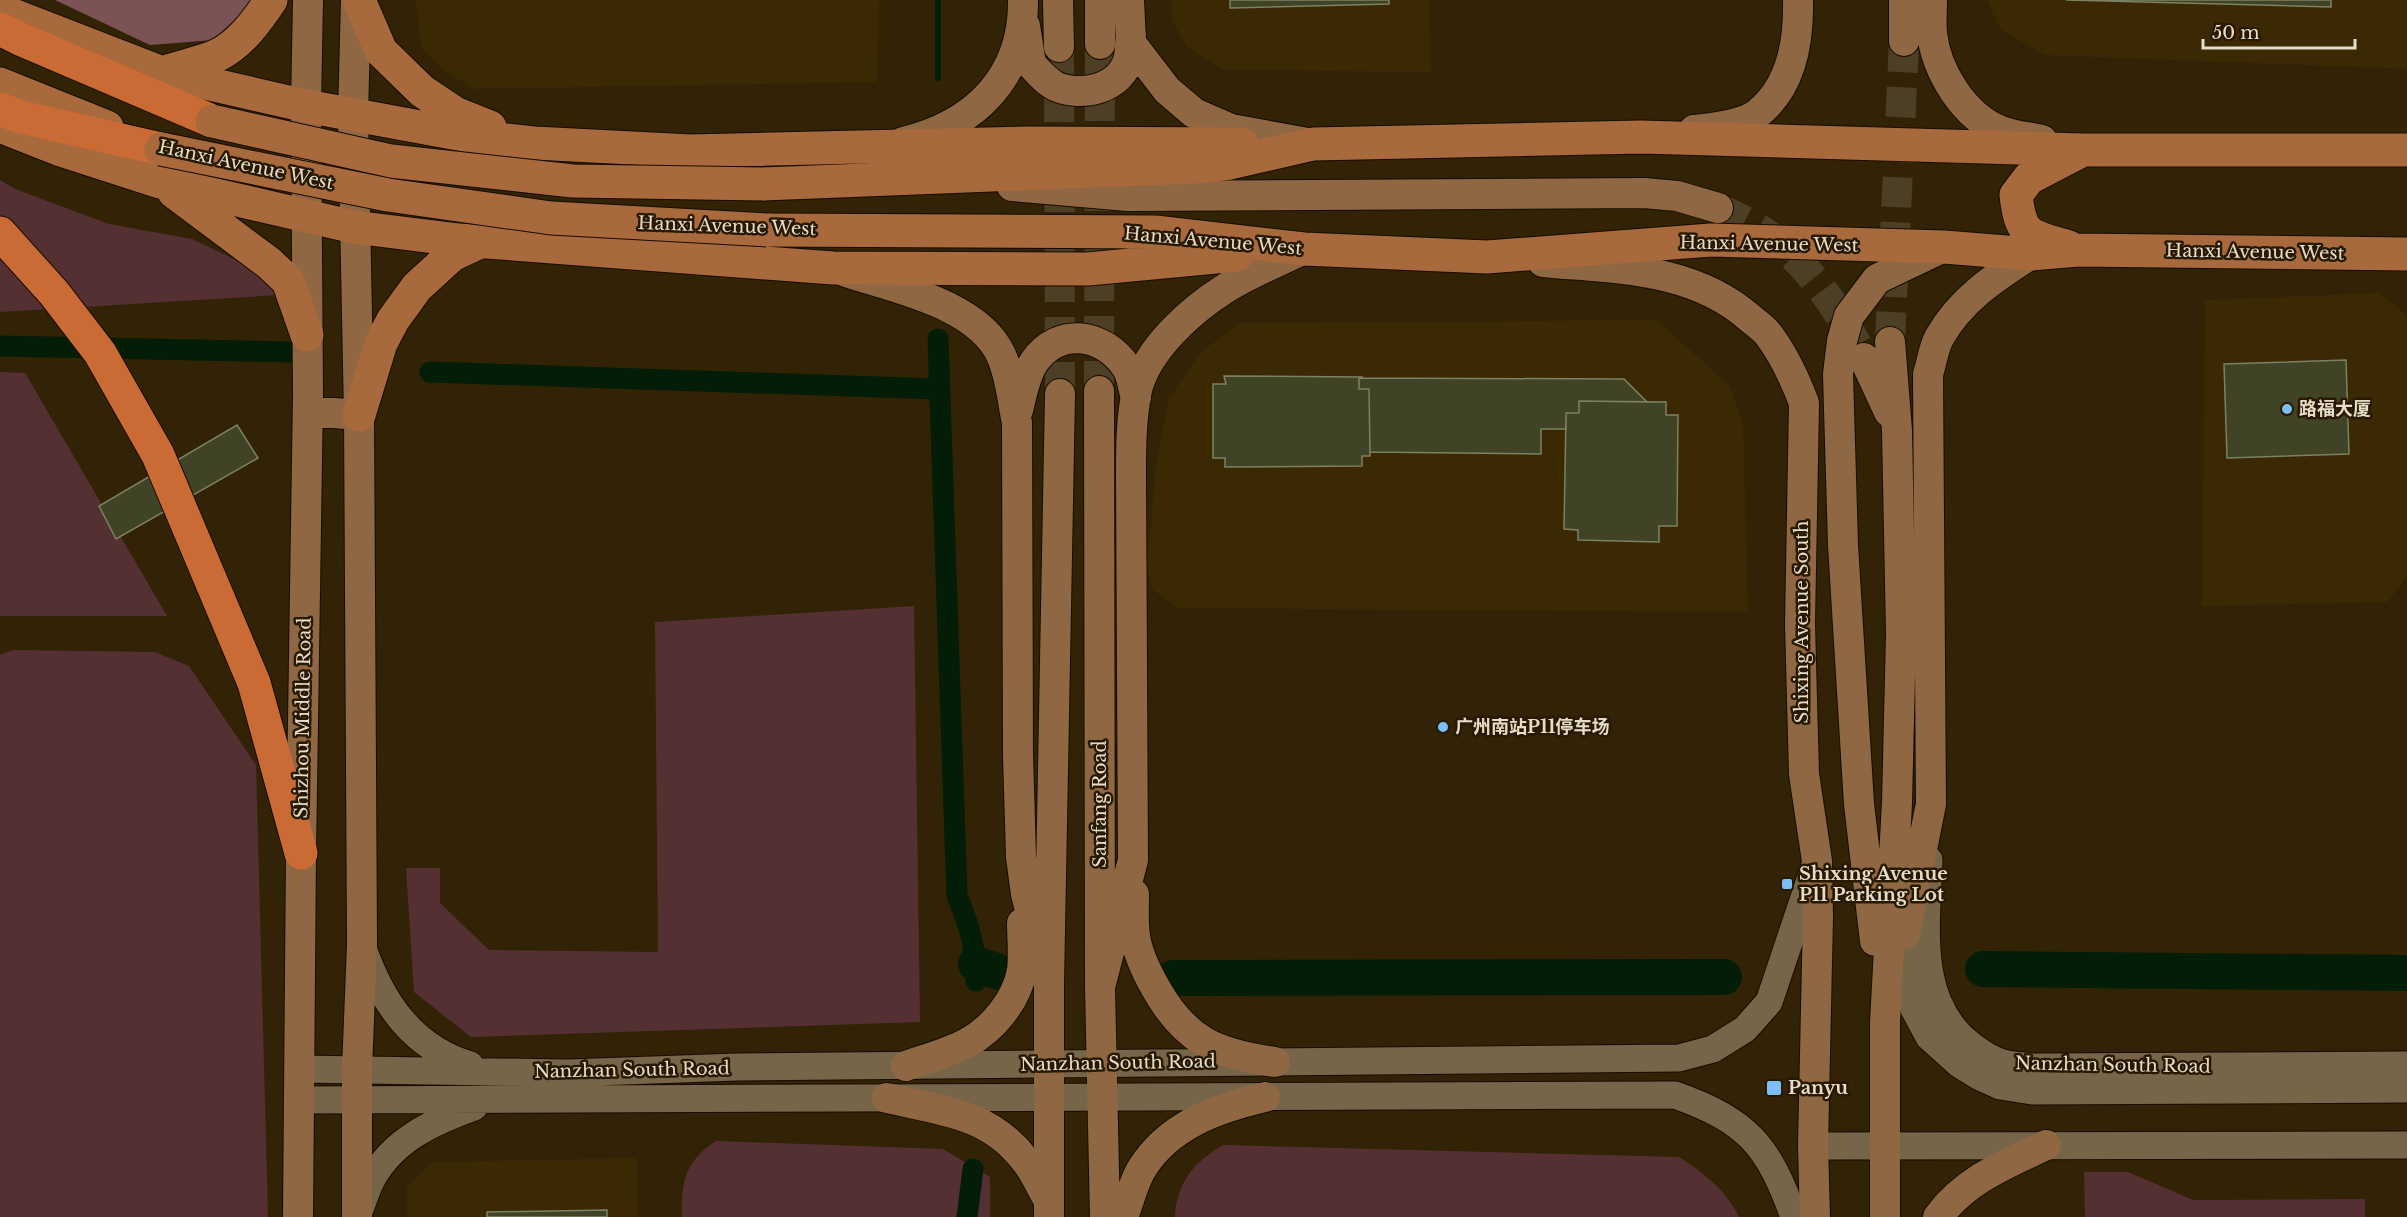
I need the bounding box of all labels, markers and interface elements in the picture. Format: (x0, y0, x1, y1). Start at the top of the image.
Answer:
scale bar (2203, 12, 2354, 50)
text: 50 m (2212, 22, 2260, 44)
street label: Hanxi Avenue West (156, 136, 336, 194)
street label: Hanxi Avenue West (637, 212, 817, 240)
street label: Hanxi Avenue West (1123, 222, 1303, 260)
street label: Hanxi Avenue West (1680, 231, 1859, 257)
street label: Hanxi Avenue West (2166, 239, 2345, 265)
place label: 路福大厦 (2299, 398, 2371, 420)
marker: 路福大厦 (2280, 402, 2294, 416)
street label: Shixing Avenue South (1791, 520, 1813, 724)
street label: Shizhou Middle Road (290, 617, 316, 819)
place label: 广州南站P11停车场 (1455, 716, 1610, 738)
marker: 广州南站P11停车场 (1436, 720, 1450, 734)
street label: Sanfang Road (1089, 740, 1111, 868)
place label: Shixing Avenue P11 Parking Lot (1799, 863, 1948, 906)
marker: Shixing Avenue P11 Parking Lot (1780, 877, 1794, 891)
street label: Nanzhan South Road (1020, 1050, 1216, 1076)
street label: Nanzhan South Road (2015, 1052, 2211, 1078)
street label: Nanzhan South Road (534, 1057, 730, 1083)
place label: Panyu (1788, 1077, 1848, 1099)
marker: Panyu (1765, 1079, 1783, 1097)

